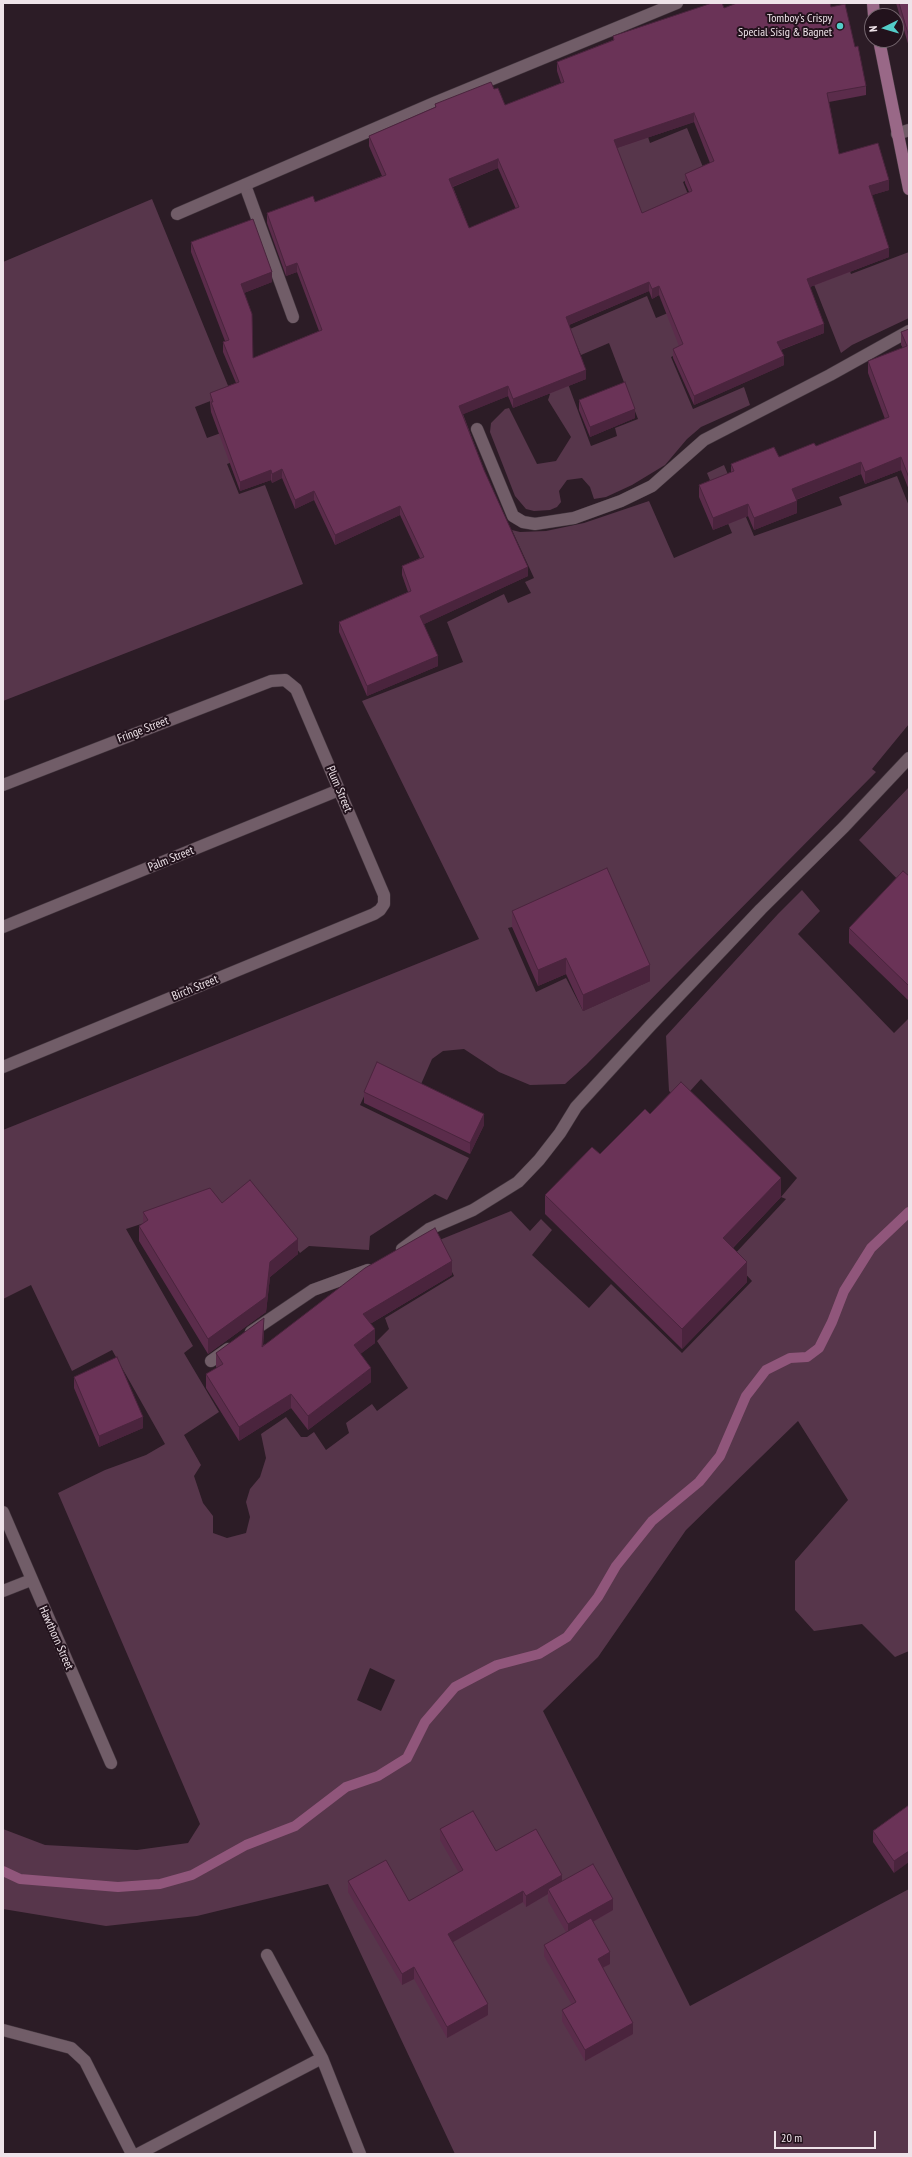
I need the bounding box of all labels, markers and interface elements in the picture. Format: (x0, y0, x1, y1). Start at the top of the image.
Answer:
north arrow (864, 8, 904, 48)
place label: Tomboy's Crispy Special Sisig & Bagnet (738, 12, 832, 40)
marker: Tomboy's Crispy Special Sisig & Bagnet (835, 21, 845, 31)
text: N (866, 25, 880, 33)
street label: Fringe Street (115, 714, 171, 746)
street label: Plum Street (323, 764, 355, 814)
street label: Palm Street (146, 843, 196, 875)
street label: Birch Street (170, 972, 220, 1004)
street label: Hawthorn Street (36, 1604, 76, 1672)
scale bar (776, 2123, 878, 2149)
text: 20 m (781, 2130, 802, 2145)

